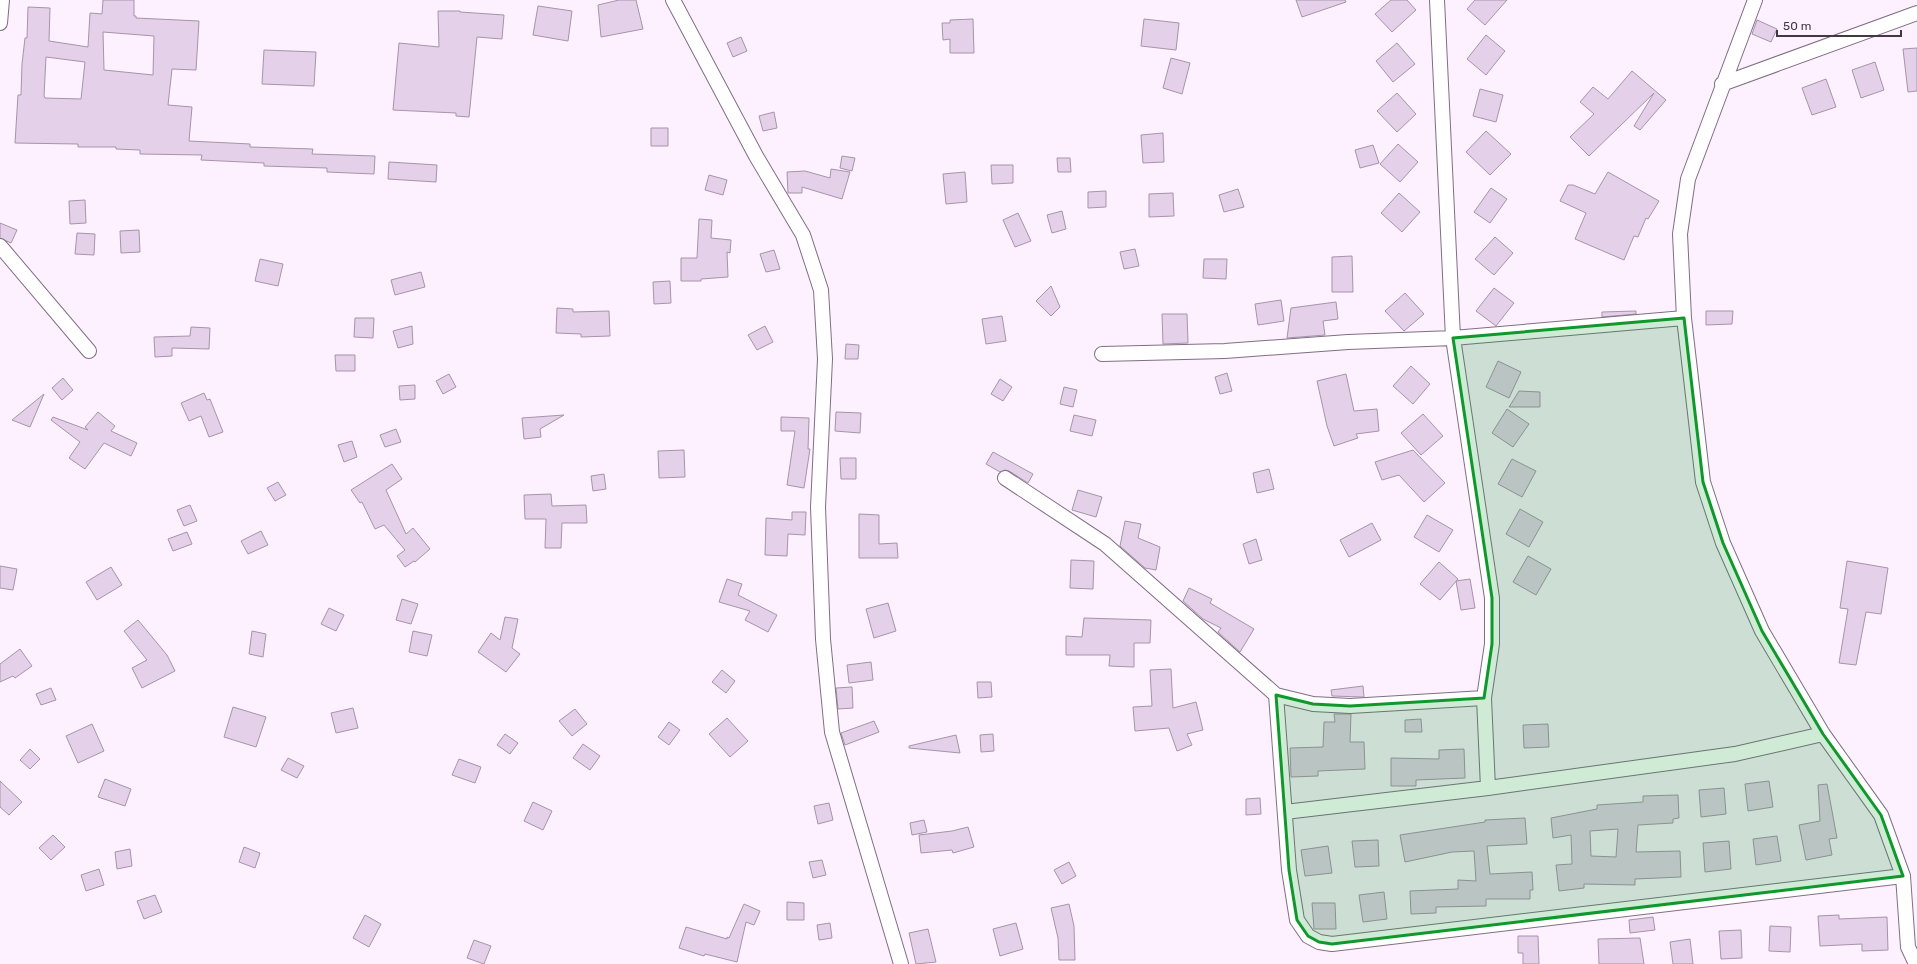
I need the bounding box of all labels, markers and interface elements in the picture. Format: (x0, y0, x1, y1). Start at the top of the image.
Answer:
scale bar (1777, 12, 1901, 38)
text: 50 m (1783, 19, 1811, 33)

